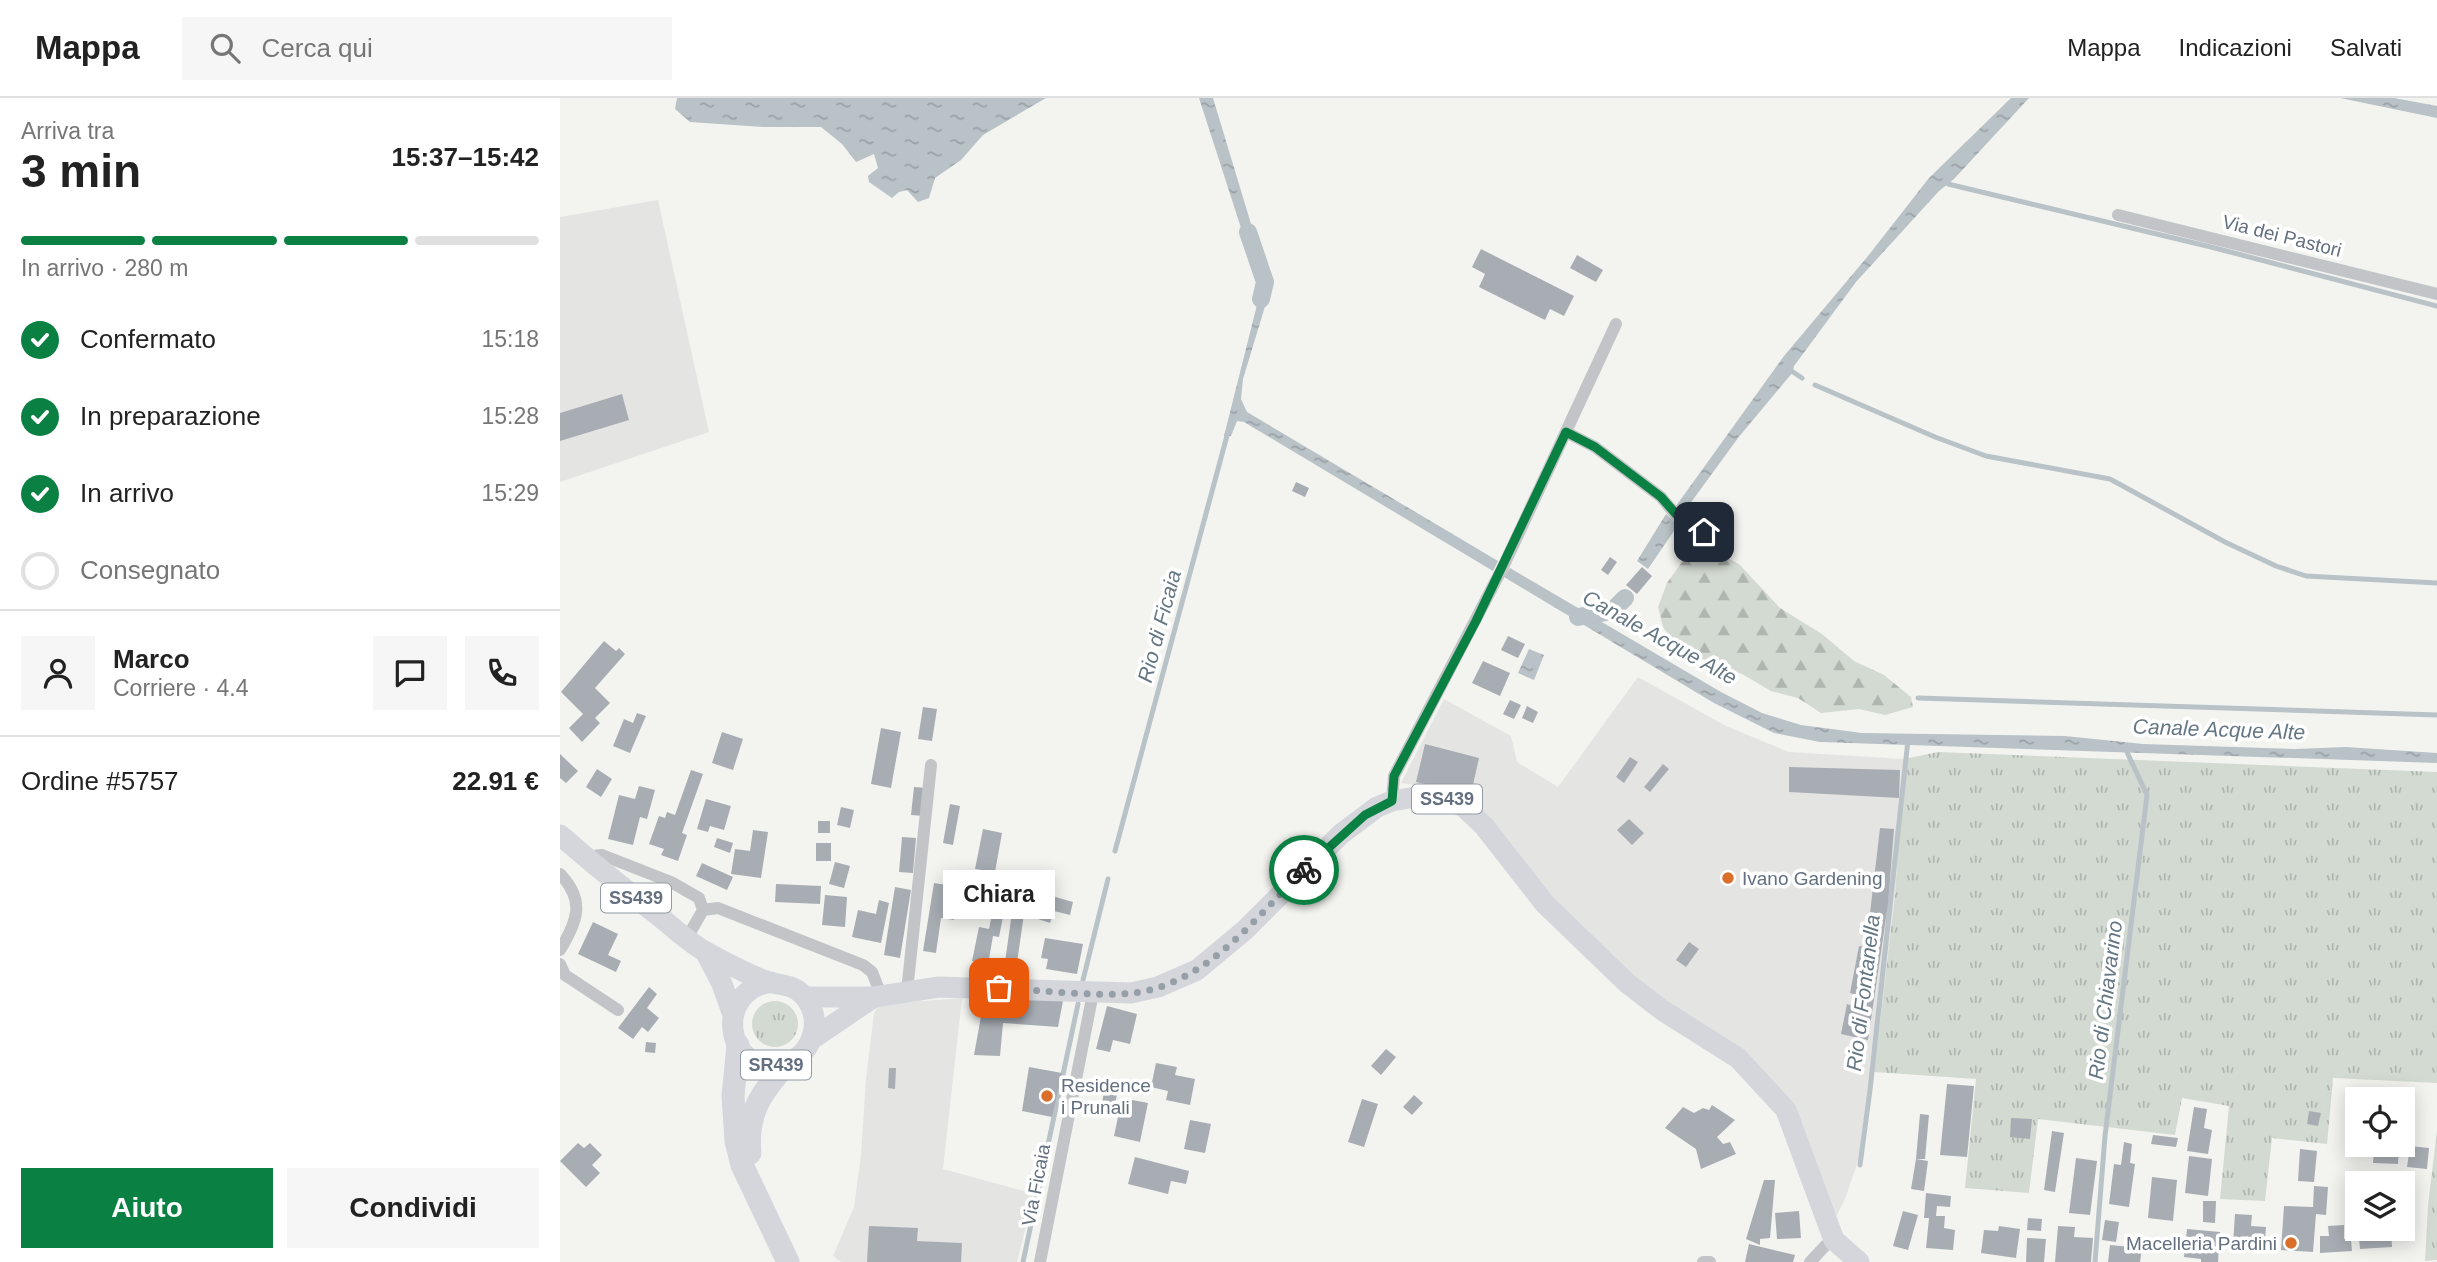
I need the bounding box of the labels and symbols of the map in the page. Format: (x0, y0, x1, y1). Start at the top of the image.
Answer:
street label: Via dei Pastori (2220, 211, 2344, 261)
pin (1674, 502, 1734, 562)
water label: Rio di Ficaia (1133, 567, 1185, 685)
water label: Canale Acque Alte (1579, 585, 1741, 689)
water label: Canale Acque Alte (2132, 714, 2306, 744)
road number: SS439 (1412, 784, 1482, 814)
courier (1269, 835, 1339, 905)
place label: Ivano Gardening (1742, 868, 1883, 889)
callout: Chiara (943, 869, 1055, 918)
marker: Ivano Gardening (1720, 870, 1736, 886)
road number: SS439 (601, 884, 671, 912)
water label: Rio di Fontanella (1842, 913, 1884, 1073)
water label: Rio di Chiavarino (2084, 919, 2126, 1081)
pin (969, 958, 1029, 1018)
road number: SR439 (741, 1050, 811, 1080)
place label: Residence i Prunali (1061, 1075, 1151, 1118)
marker: Residence i Prunali (1039, 1088, 1055, 1104)
street label: Via Ficaia (1018, 1142, 1054, 1228)
place label: Macelleria Pardini (2126, 1233, 2277, 1254)
marker: Macelleria Pardini (2283, 1235, 2299, 1251)

